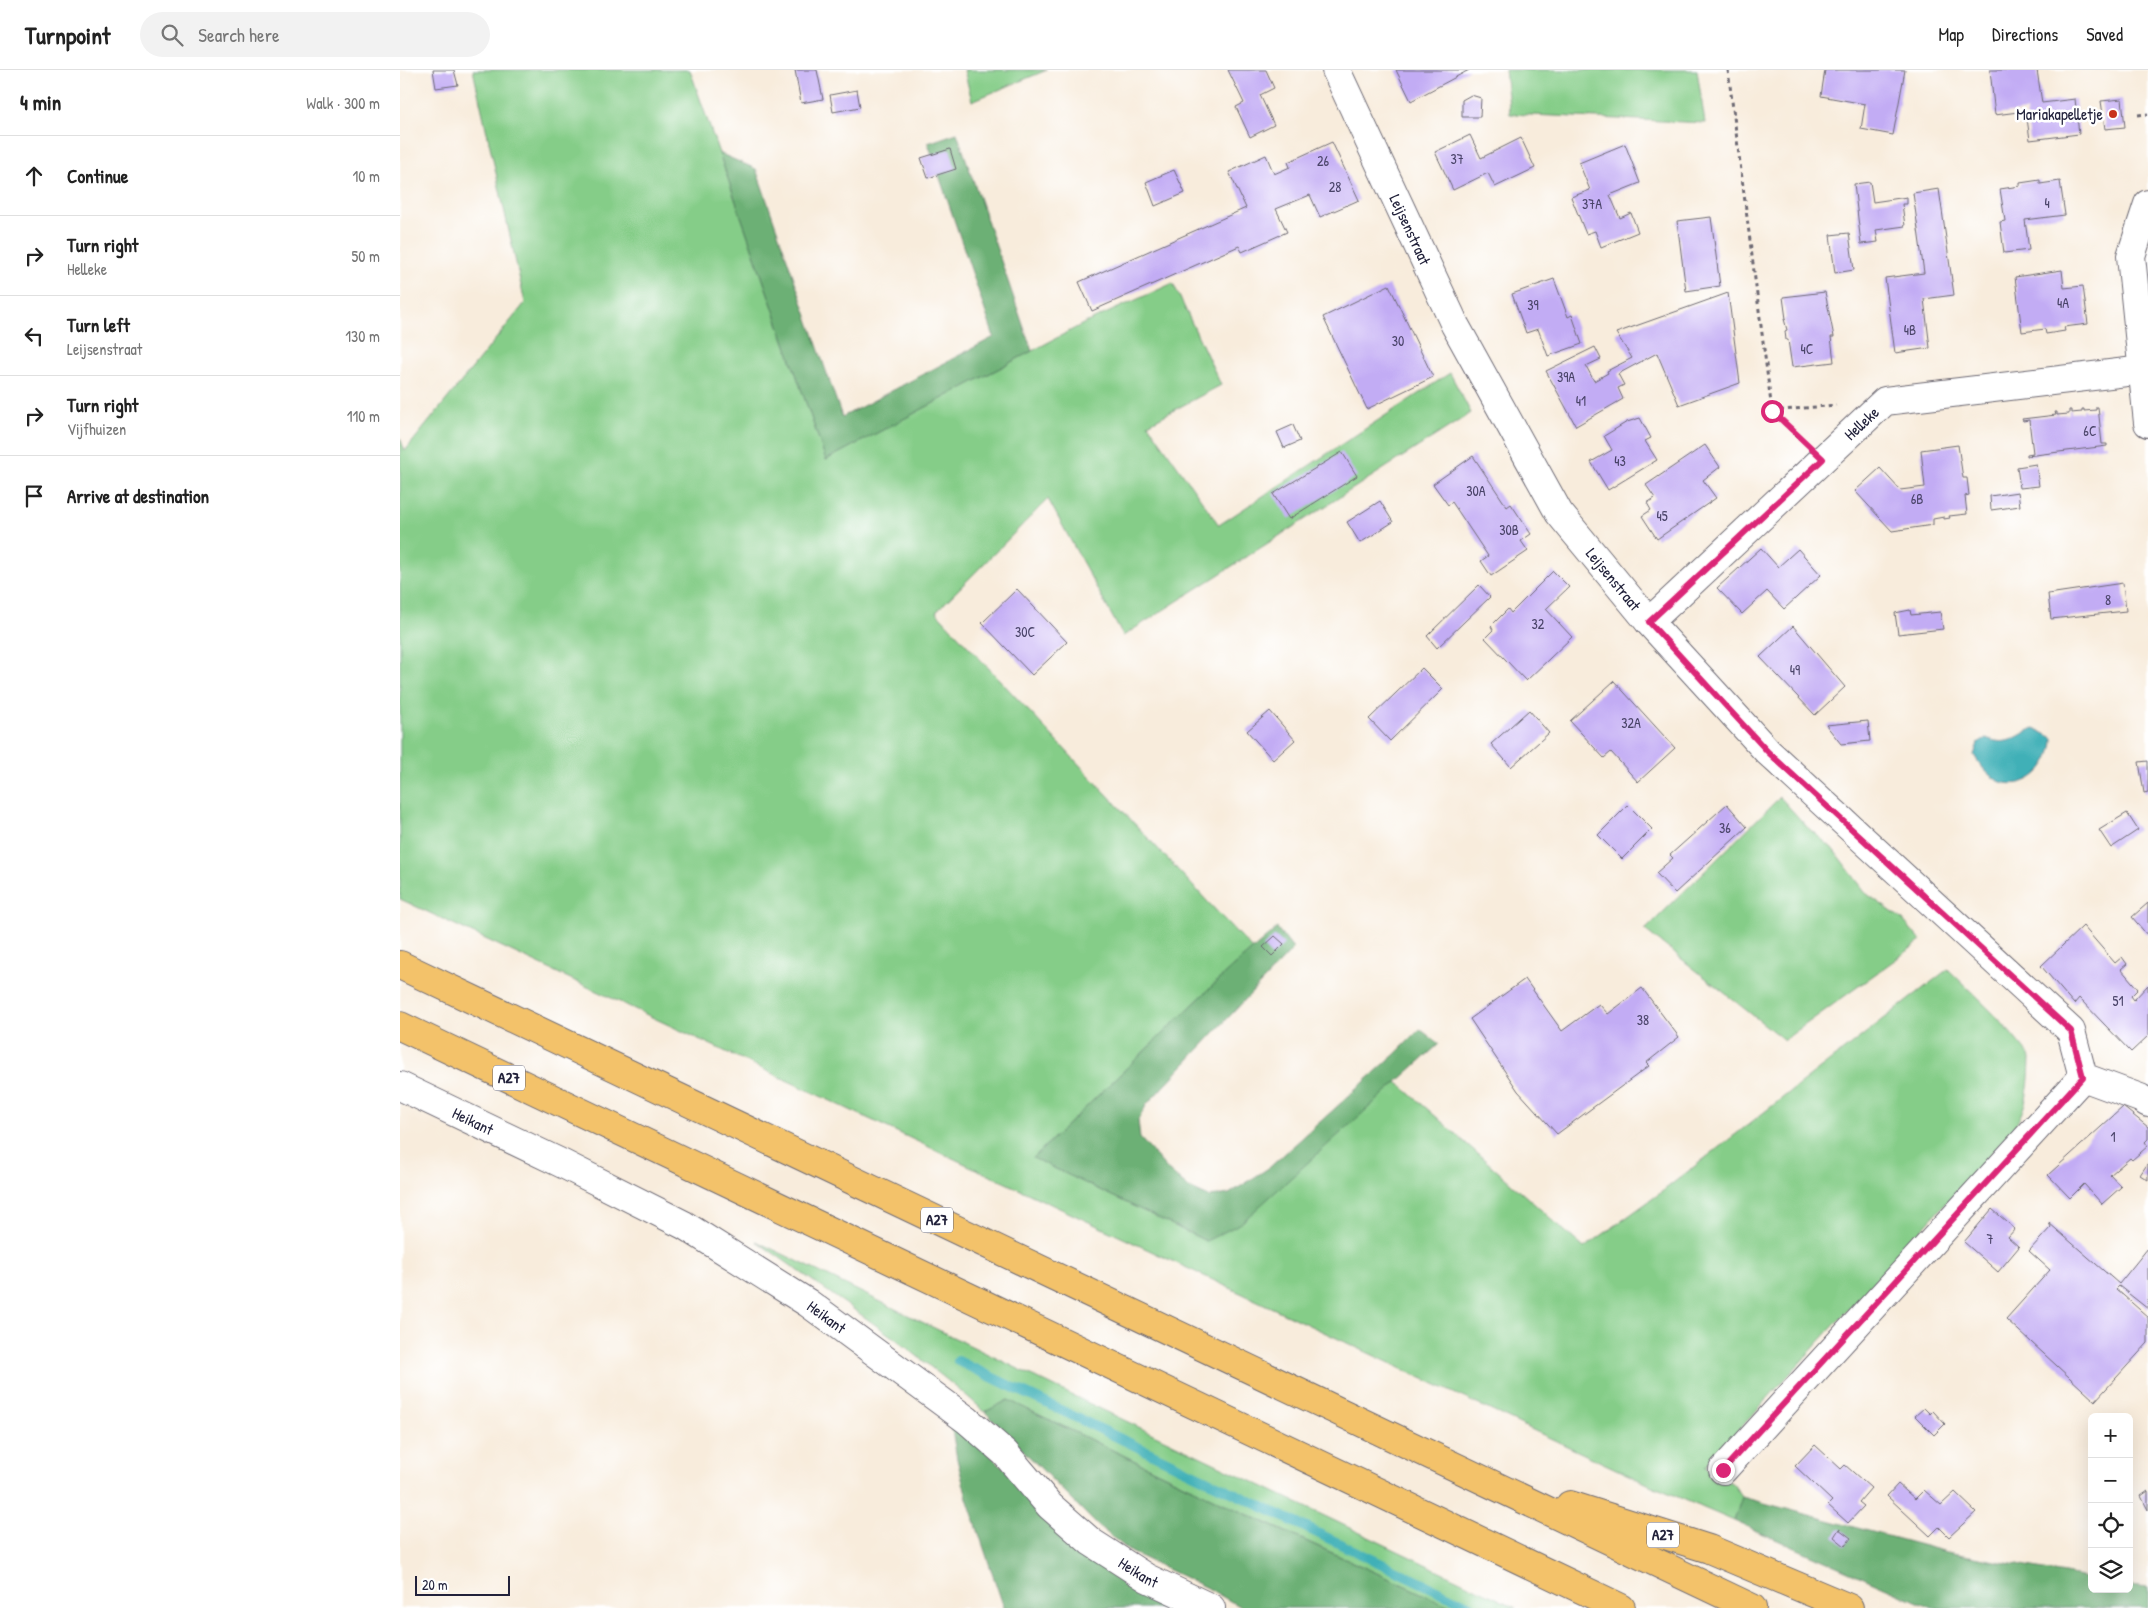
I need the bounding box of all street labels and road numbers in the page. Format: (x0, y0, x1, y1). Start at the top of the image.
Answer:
street label: Leijsenstraat (1385, 191, 1437, 269)
street label: Helleke (1839, 401, 1884, 445)
street label: Leijsenstraat (1581, 543, 1646, 616)
road number: A27 (493, 1066, 525, 1090)
street label: Heikant (449, 1102, 498, 1140)
road number: A27 (921, 1208, 953, 1232)
street label: Heikant (803, 1295, 851, 1339)
road number: A27 (1647, 1522, 1679, 1548)
street label: Heikant (1114, 1552, 1162, 1593)

